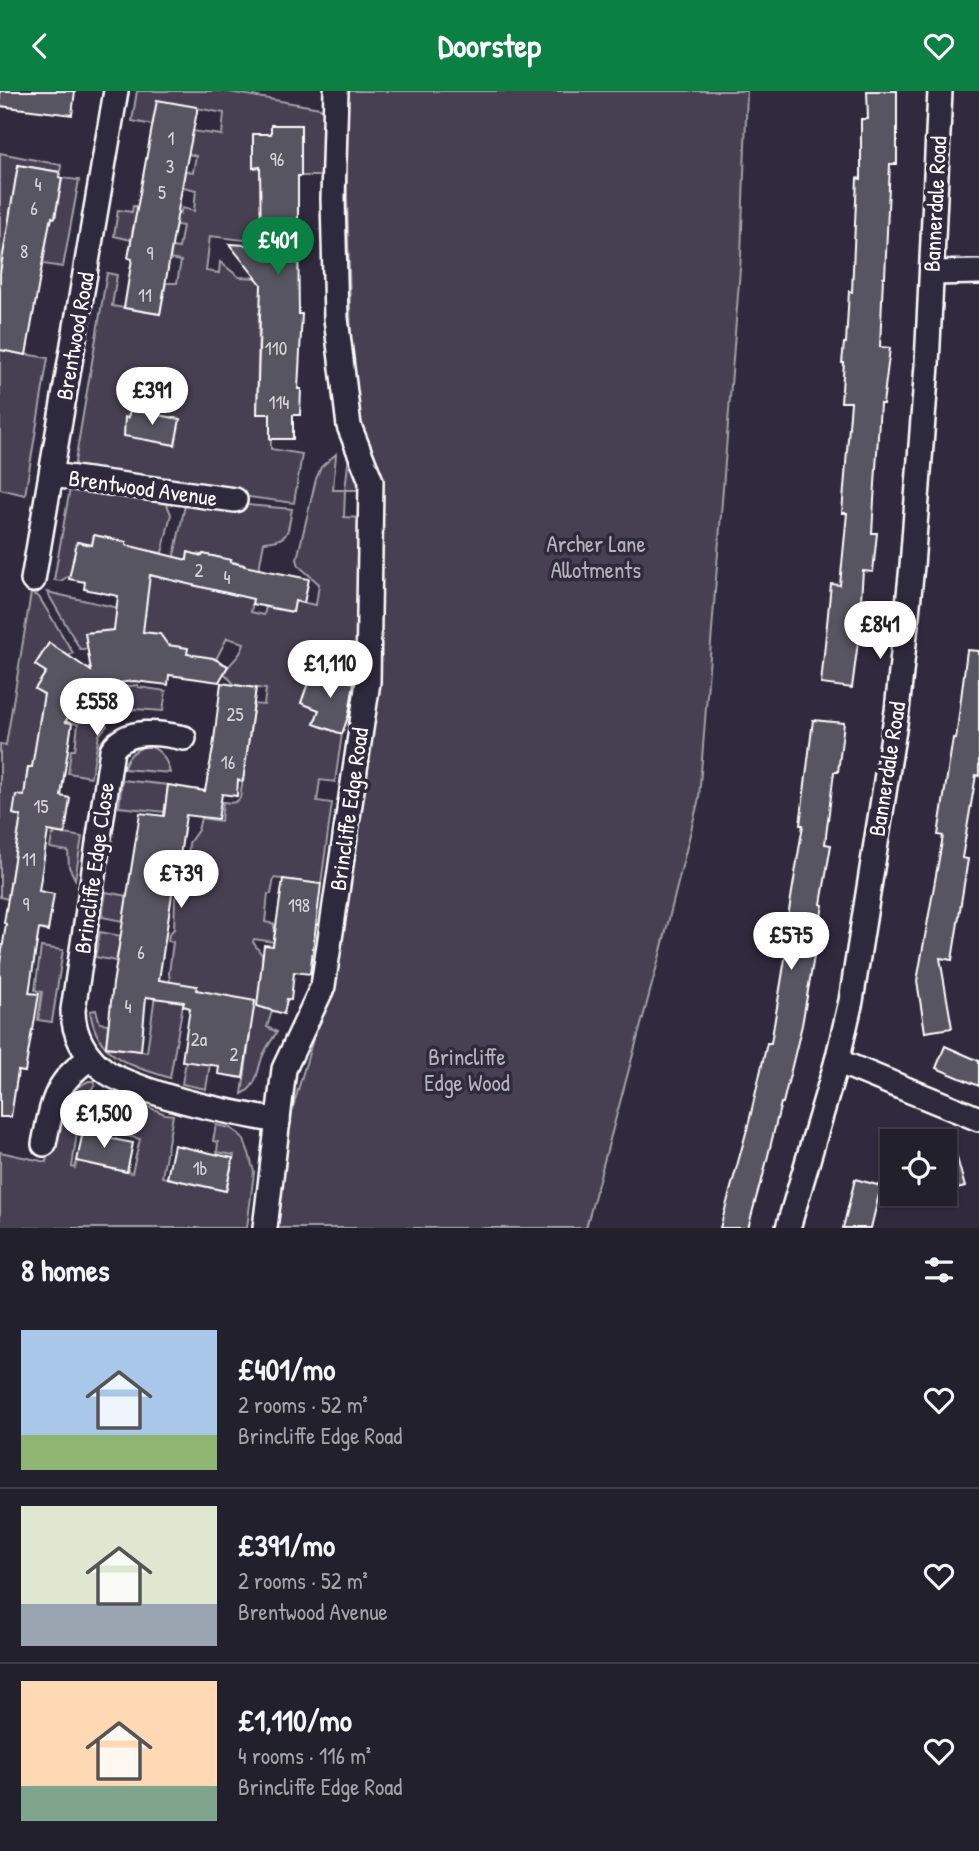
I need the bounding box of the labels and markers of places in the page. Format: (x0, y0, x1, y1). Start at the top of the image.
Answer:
pin: £401 (237, 218, 319, 277)
pin: £391 (111, 367, 193, 427)
pin: £841 (839, 601, 921, 661)
pin: £1,110 (273, 641, 387, 700)
pin: £558 (56, 679, 138, 738)
pin: £739 (140, 851, 222, 910)
pin: £575 (750, 913, 832, 972)
pin: £1,500 (47, 1091, 161, 1150)

